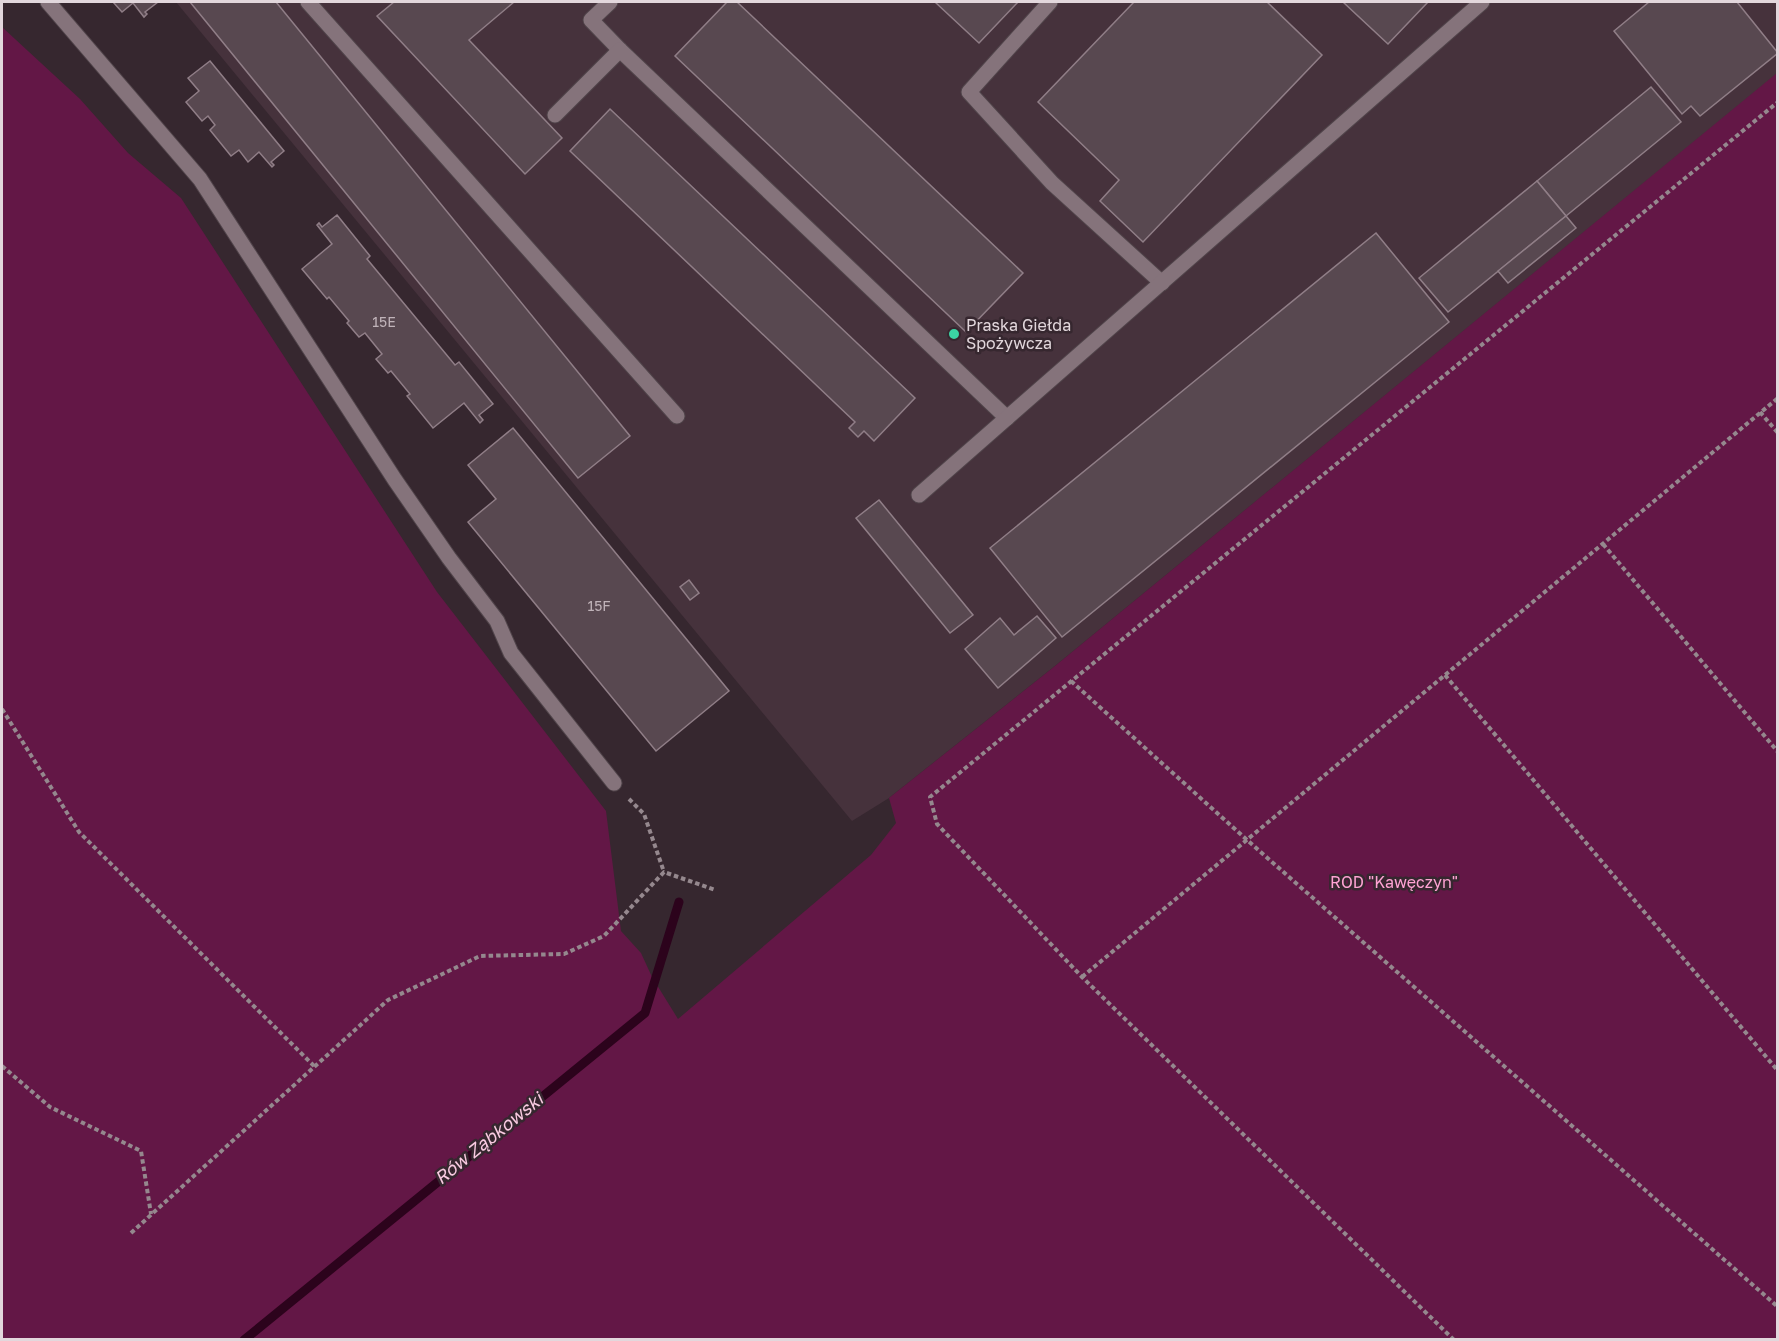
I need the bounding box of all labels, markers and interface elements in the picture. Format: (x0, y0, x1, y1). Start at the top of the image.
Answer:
house number: 15E (372, 313, 396, 330)
place label: Praska Giełda Spożywcza (966, 315, 1071, 353)
marker: Praska Giełda Spożywcza (947, 327, 961, 341)
house number: 15F (587, 597, 611, 614)
park label: ROD "Kawęczyn" (1330, 872, 1458, 892)
water label: Rów Ząbkowski (430, 1086, 549, 1189)

